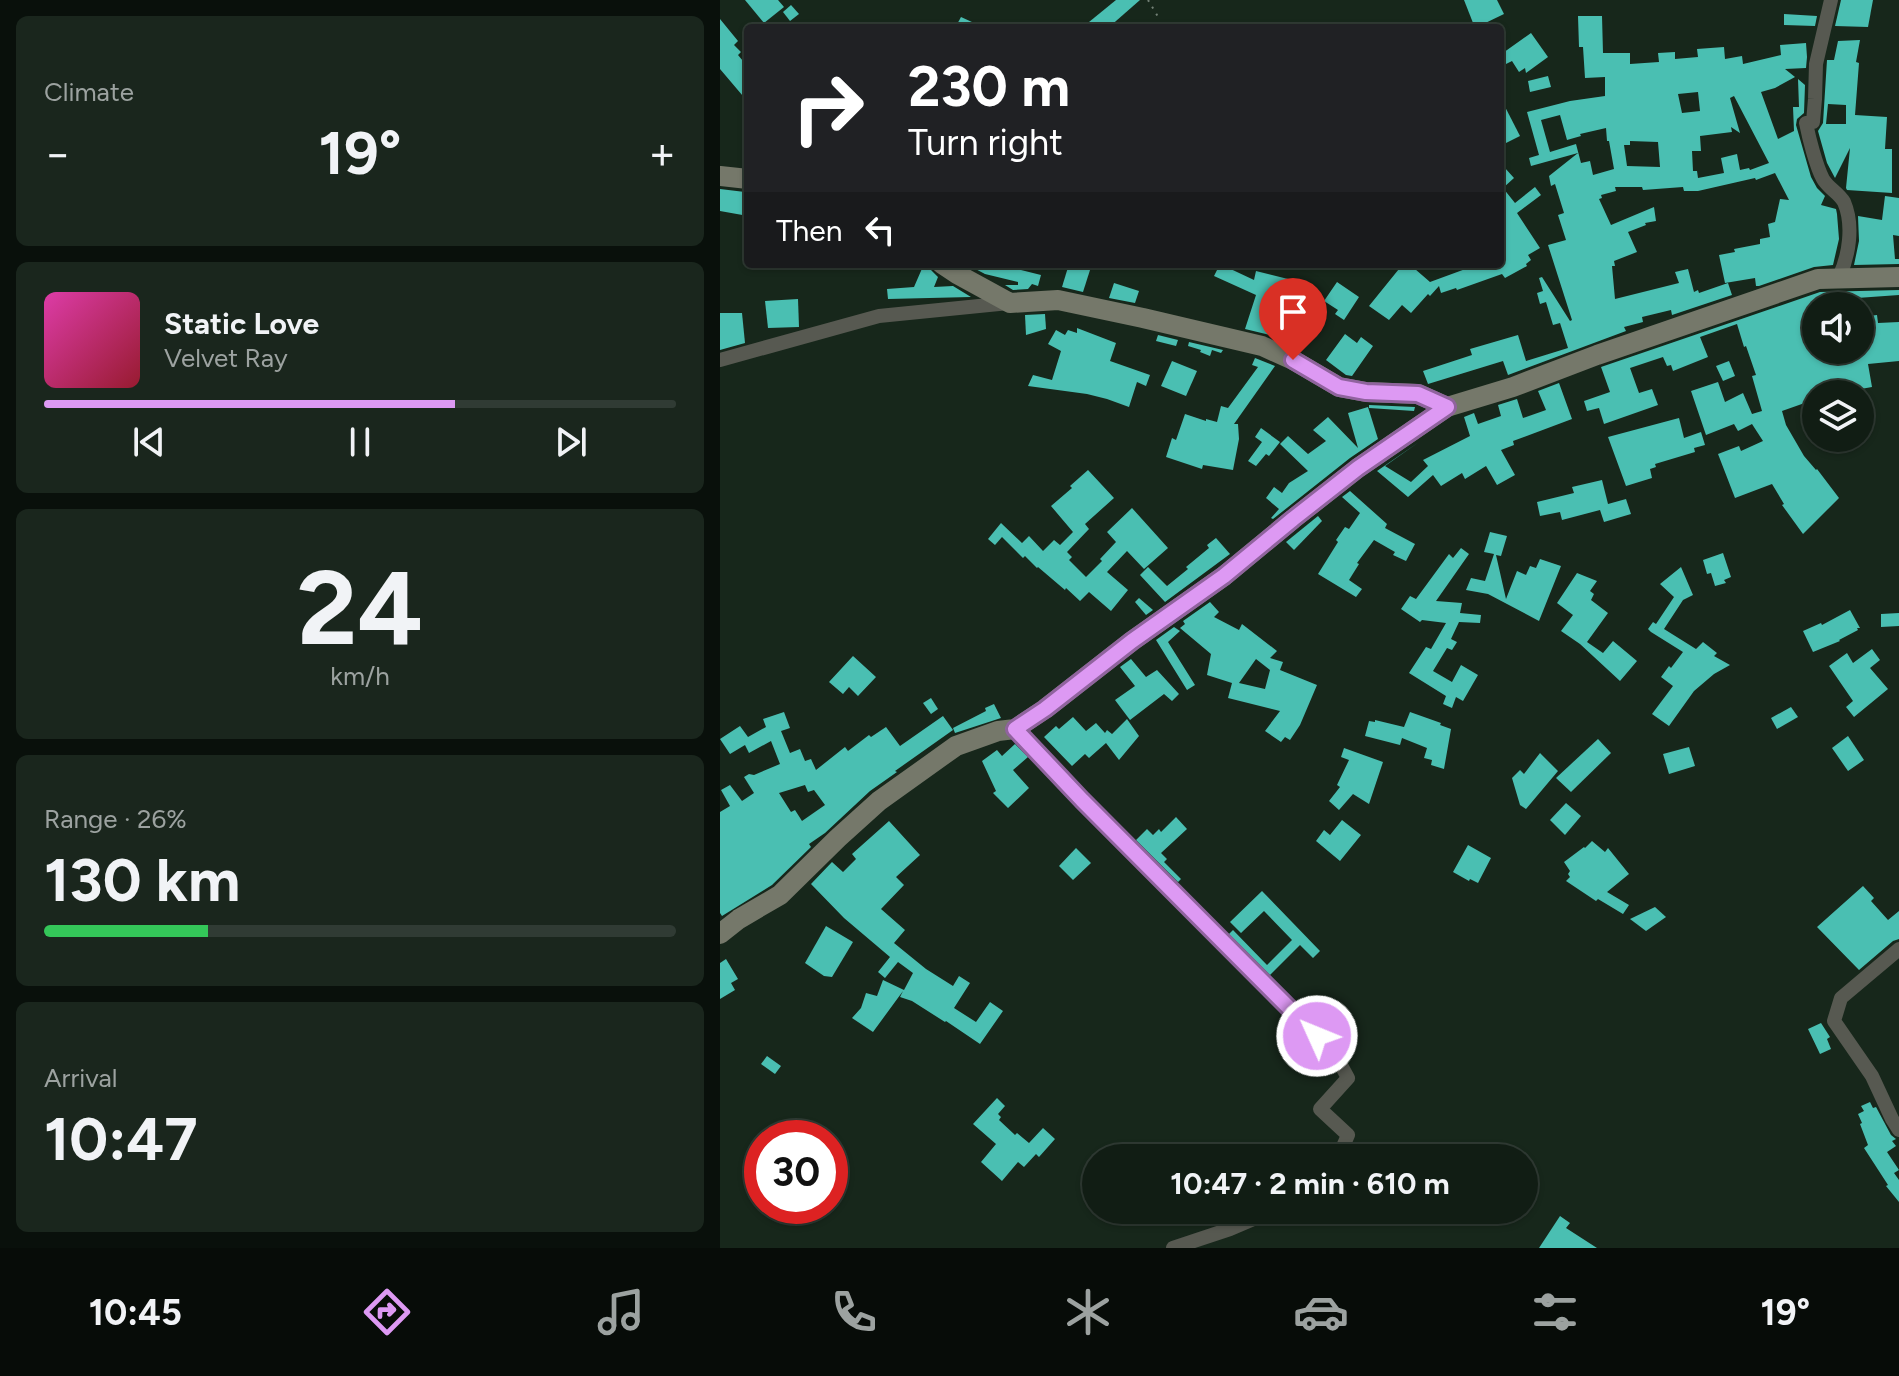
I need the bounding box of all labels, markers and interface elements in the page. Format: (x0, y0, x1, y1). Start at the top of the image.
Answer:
text: 230 m (908, 53, 1070, 120)
icon: right (776, 56, 880, 160)
text: Climate (44, 76, 134, 108)
text: 19° (319, 117, 401, 189)
text: Turn right (908, 121, 1063, 164)
text: − (44, 127, 71, 180)
text: + (649, 127, 676, 180)
icon: left (858, 208, 902, 252)
text: Then (776, 212, 842, 249)
pin (1259, 278, 1327, 360)
icon: arrive (1271, 290, 1315, 334)
map controls (1802, 292, 1874, 452)
button: sound (1802, 292, 1874, 364)
text: Static Love (164, 305, 319, 342)
text: Velvet Ray (164, 342, 288, 374)
button: layers (1802, 380, 1874, 452)
icon: previous (127, 420, 171, 464)
icon: pause (338, 420, 382, 464)
icon: next (549, 420, 593, 464)
text: 24 (297, 545, 423, 670)
text: km/h (330, 660, 390, 692)
text: Range · 26% (44, 803, 187, 835)
text: 130 km (44, 844, 240, 916)
position arrow (1275, 994, 1359, 1078)
text: Arrival (44, 1062, 117, 1094)
text: 10:47 (44, 1103, 198, 1175)
speed limit sign: 30 (744, 1120, 848, 1224)
text: 10:47 · 2 min · 610 m (1170, 1165, 1450, 1202)
icon: directions (359, 1284, 415, 1340)
icon: music (593, 1284, 649, 1340)
icon: phone (826, 1284, 882, 1340)
icon: climate (1060, 1284, 1116, 1340)
icon: car (1293, 1284, 1349, 1340)
icon: filters (1527, 1284, 1583, 1340)
text: 10:45 (89, 1291, 182, 1334)
text: 19° (1761, 1291, 1810, 1334)

